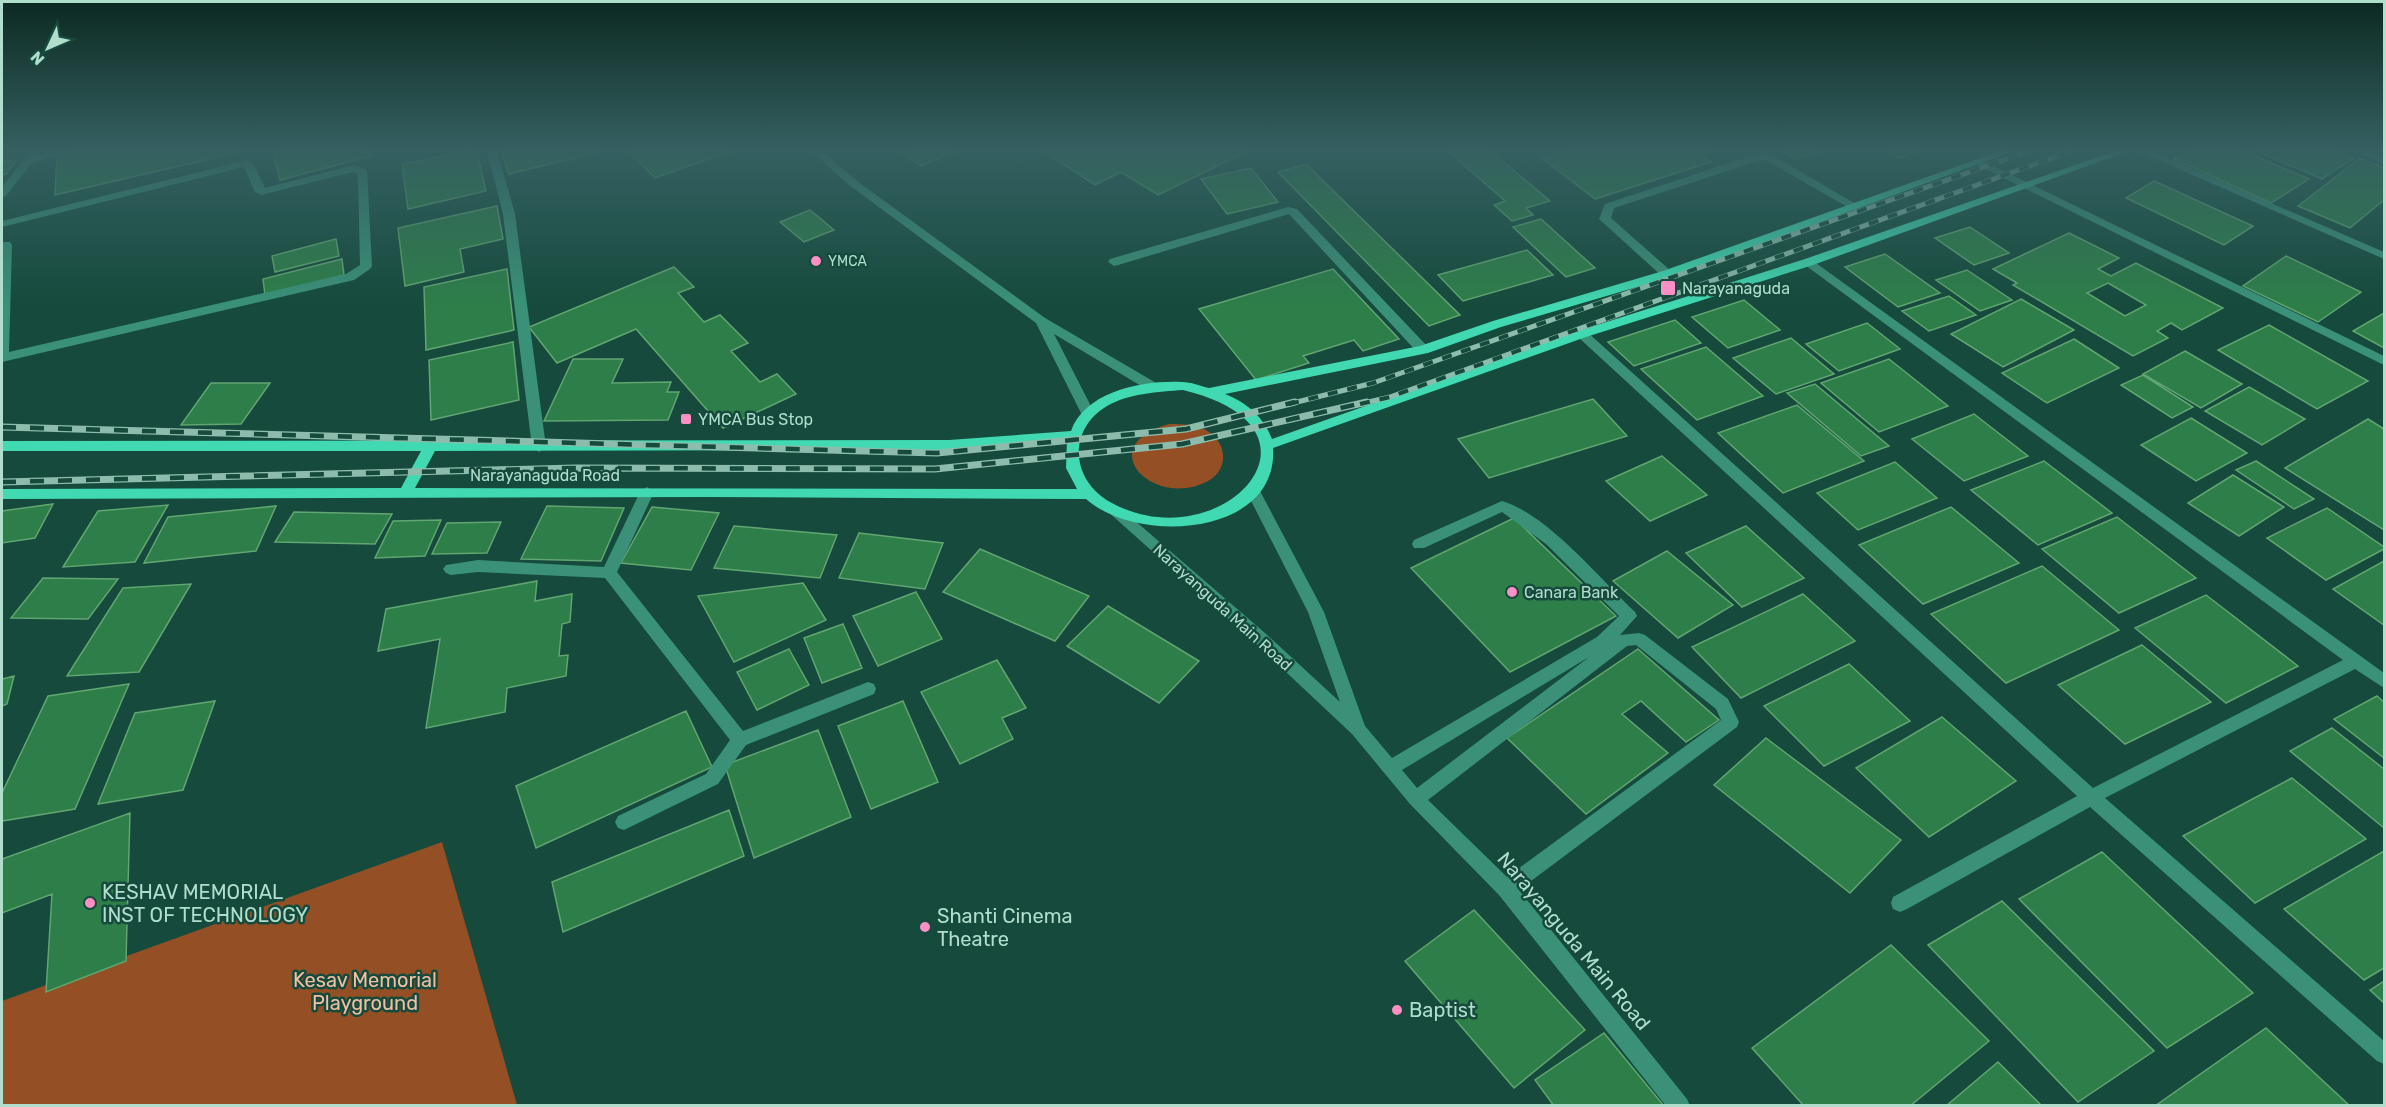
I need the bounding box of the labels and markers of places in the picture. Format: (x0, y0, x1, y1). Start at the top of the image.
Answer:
place label: YMCA (828, 253, 867, 270)
marker: YMCA (809, 254, 823, 268)
marker: Narayanaguda (1659, 279, 1677, 297)
place label: Narayanaguda (1682, 279, 1790, 298)
place label: YMCA Bus Stop (698, 410, 813, 429)
marker: YMCA Bus Stop (679, 412, 693, 426)
place label: Canara Bank (1524, 583, 1619, 602)
marker: Canara Bank (1505, 585, 1519, 599)
place label: KESHAV MEMORIAL INST OF TECHNOLOGY (102, 880, 308, 927)
marker: KESHAV MEMORIAL INST OF TECHNOLOGY (83, 896, 97, 910)
place label: Shanti Cinema Theatre (937, 904, 1073, 951)
marker: Shanti Cinema Theatre (918, 920, 932, 934)
place label: Baptist (1409, 998, 1476, 1022)
marker: Baptist (1390, 1003, 1404, 1017)

